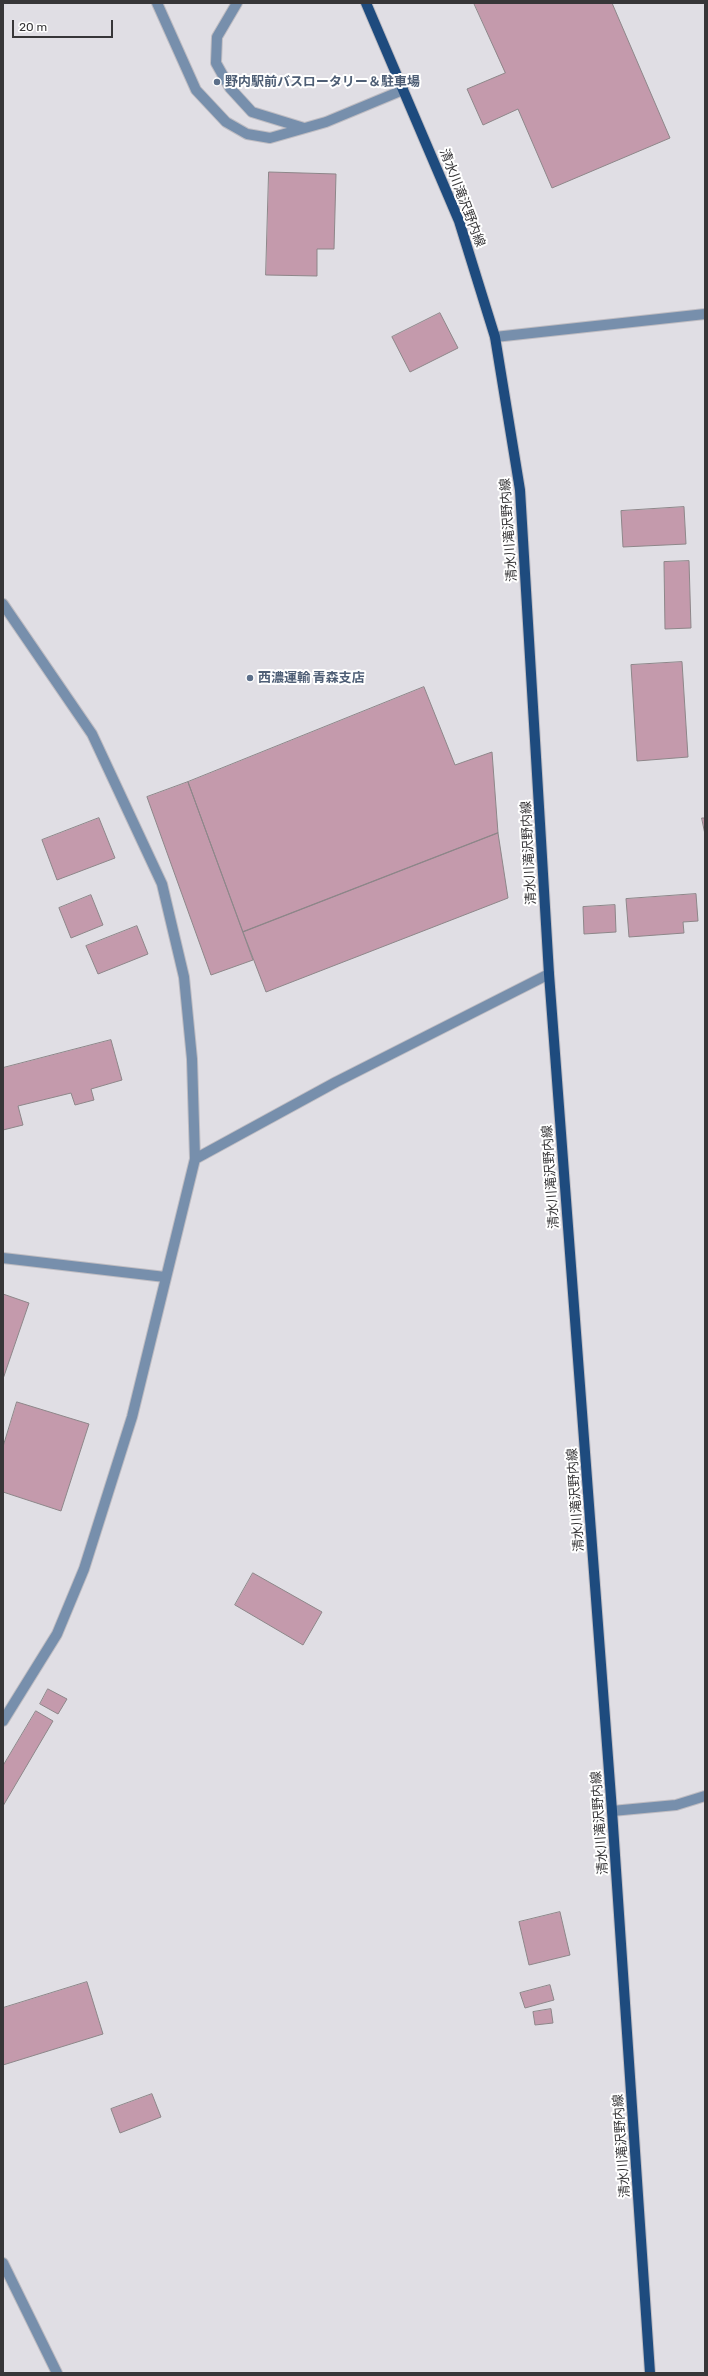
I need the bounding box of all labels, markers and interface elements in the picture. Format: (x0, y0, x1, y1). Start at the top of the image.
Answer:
scale bar (14, 12, 115, 38)
text: 20 m (19, 20, 47, 34)
place label: 野内駅前バスロータリー＆駐車場 (225, 74, 420, 90)
marker: 野内駅前バスロータリー＆駐車場 (212, 77, 222, 87)
street label: 清水川滝沢野内線 (436, 147, 488, 249)
street label: 清水川滝沢野内線 (498, 478, 520, 582)
place label: 西濃運輸 青森支店 (258, 670, 365, 686)
marker: 西濃運輸 青森支店 (245, 673, 255, 683)
street label: 清水川滝沢野内線 (518, 801, 540, 905)
street label: 清水川滝沢野内線 (540, 1125, 562, 1229)
street label: 清水川滝沢野内線 (565, 1448, 587, 1552)
street label: 清水川滝沢野内線 (589, 1771, 611, 1875)
street label: 清水川滝沢野内線 (611, 2094, 633, 2198)

